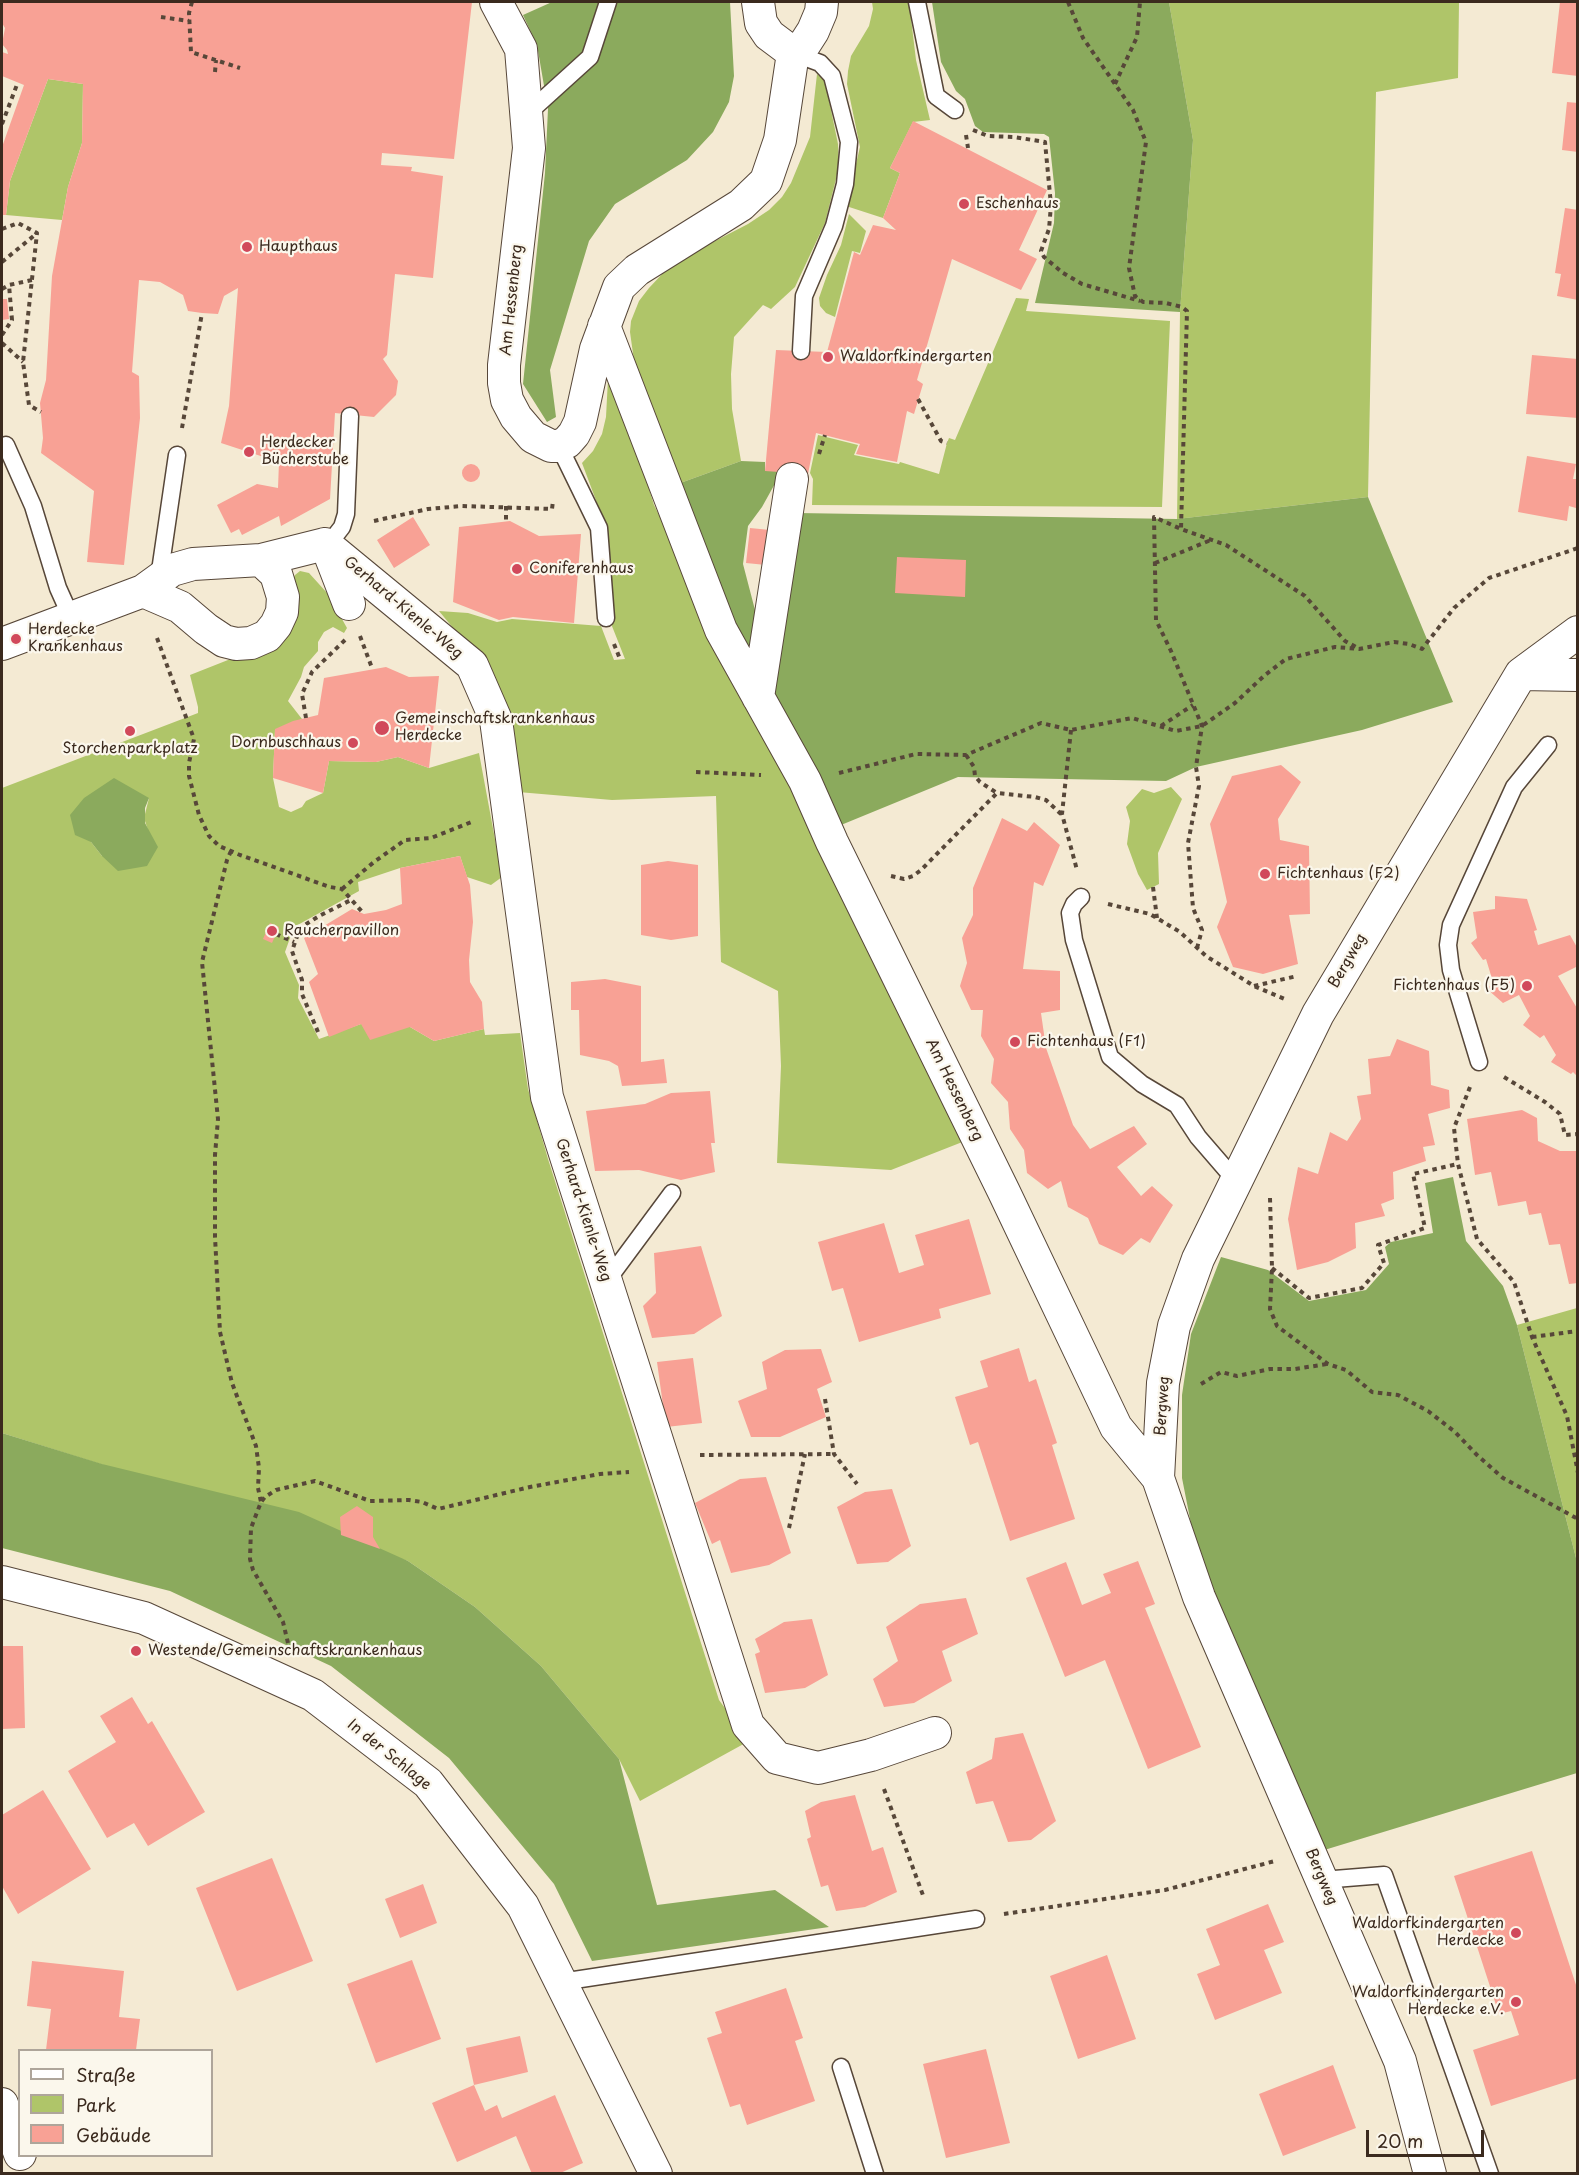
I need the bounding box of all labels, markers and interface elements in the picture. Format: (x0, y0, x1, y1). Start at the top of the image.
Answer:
place label: Eschenhaus (976, 195, 1059, 213)
marker: Eschenhaus (957, 197, 971, 211)
place label: Haupthaus (259, 238, 338, 256)
marker: Haupthaus (240, 240, 254, 254)
street label: Am Hessenberg (497, 244, 527, 356)
place label: Waldorfkindergarten (840, 348, 992, 366)
marker: Waldorfkindergarten (821, 350, 835, 364)
place label: Herdecker Bücherstube (261, 434, 349, 469)
marker: Herdecker Bücherstube (242, 445, 256, 459)
street label: Gerhard-Kienle-Weg (340, 553, 466, 663)
place label: Coniferenhaus (529, 560, 634, 578)
marker: Coniferenhaus (510, 562, 524, 576)
place label: Herdecke Krankenhaus (28, 621, 123, 656)
marker: Herdecke Krankenhaus (9, 632, 23, 646)
place label: Gemeinschaftskrankenhaus Herdecke (395, 710, 595, 745)
marker: Gemeinschaftskrankenhaus Herdecke (373, 719, 391, 737)
marker: Storchenparkplatz (123, 724, 137, 738)
place label: Dornbuschhaus (231, 734, 341, 752)
marker: Dornbuschhaus (346, 736, 360, 750)
place label: Storchenparkplatz (62, 740, 198, 758)
place label: Fichtenhaus (F2) (1277, 865, 1400, 883)
marker: Fichtenhaus (F2) (1258, 867, 1272, 881)
place label: Raucherpavillon (284, 922, 399, 940)
marker: Raucherpavillon (265, 924, 279, 938)
street label: Bergweg (1325, 930, 1371, 992)
place label: Fichtenhaus (F5) (1393, 977, 1515, 995)
marker: Fichtenhaus (F5) (1520, 979, 1534, 993)
place label: Fichtenhaus (F1) (1027, 1033, 1146, 1051)
marker: Fichtenhaus (F1) (1008, 1035, 1022, 1049)
street label: Am Hessenberg (921, 1036, 987, 1144)
street label: Gerhard-Kienle-Weg (551, 1136, 615, 1284)
street label: Bergweg (1152, 1375, 1174, 1437)
place label: Westende/Gemeinschaftskrankenhaus (148, 1642, 422, 1660)
marker: Westende/Gemeinschaftskrankenhaus (129, 1644, 143, 1658)
street label: In der Schlage (344, 1716, 434, 1794)
street label: Bergweg (1301, 1846, 1341, 1908)
place label: Waldorfkindergarten Herdecke (1352, 1915, 1504, 1950)
marker: Waldorfkindergarten Herdecke (1509, 1926, 1523, 1940)
place label: Waldorfkindergarten Herdecke e.V. (1352, 1984, 1504, 2019)
marker: Waldorfkindergarten Herdecke e.V. (1509, 1995, 1523, 2009)
legend (18, 2049, 213, 2157)
text: Straße (76, 2061, 136, 2088)
text: Park (76, 2091, 116, 2118)
scale bar (1369, 2118, 1488, 2156)
text: Gebäude (76, 2121, 151, 2148)
text: 20 m (1377, 2127, 1423, 2154)

